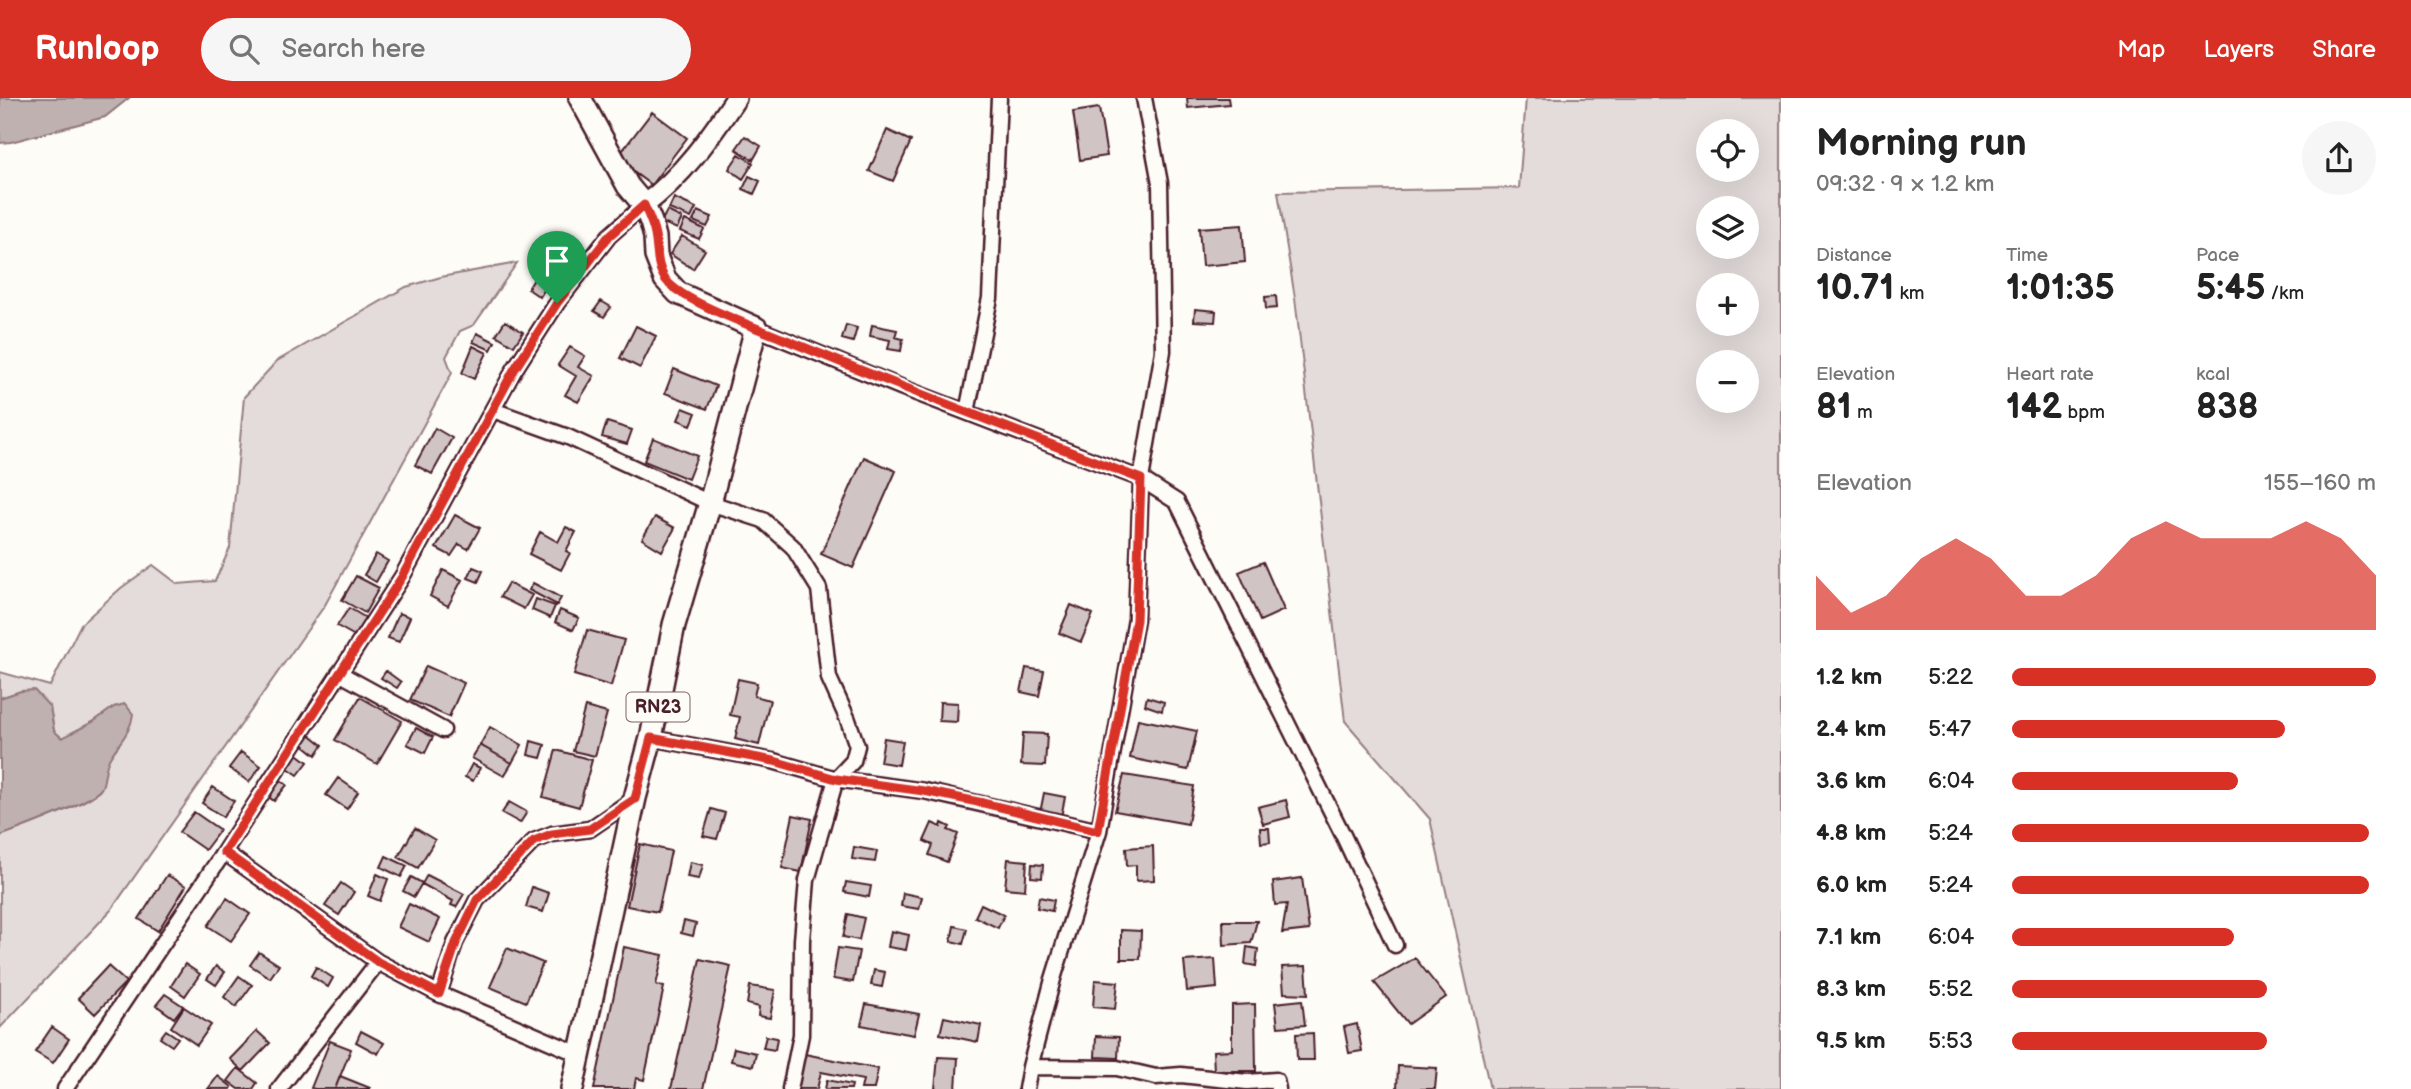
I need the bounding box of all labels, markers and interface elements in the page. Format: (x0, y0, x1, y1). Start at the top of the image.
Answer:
search box (201, 18, 691, 81)
text: Runloop (35, 29, 159, 69)
icon: search (225, 30, 263, 68)
text: Search here (281, 34, 425, 65)
text: Map (2117, 35, 2165, 64)
text: Layers (2203, 35, 2274, 64)
text: Share (2312, 35, 2376, 64)
map controls (1696, 119, 1759, 413)
button: locate (1696, 119, 1759, 182)
text: Morning run (1816, 121, 2027, 166)
button: share (2302, 121, 2376, 195)
text: 09:32 · 9 × 1.2 km (1816, 170, 1995, 198)
button: layers (1696, 196, 1759, 259)
pin (527, 231, 587, 303)
icon: arrive (538, 242, 576, 280)
text: Distance (1816, 244, 1892, 267)
text: Time (2006, 244, 2048, 267)
text: Pace (2196, 244, 2239, 267)
text: 10.71 (1816, 267, 1894, 310)
text: 1:01:35 (2006, 267, 2115, 310)
text: 5:45 (2196, 267, 2265, 310)
button: + (1696, 273, 1759, 336)
text: km (1894, 282, 1924, 305)
text: /km (2265, 282, 2304, 305)
button: − (1696, 350, 1759, 413)
text: Elevation (1816, 363, 1895, 386)
text: Heart rate (2006, 363, 2094, 386)
text: kcal (2196, 363, 2230, 386)
text: 81 (1816, 386, 1852, 429)
text: 142 (2006, 386, 2062, 429)
text: 838 (2196, 386, 2259, 429)
text: m (1852, 401, 1873, 424)
text: bpm (2062, 401, 2105, 424)
text: Elevation (1816, 469, 1912, 497)
text: 155–160 m (2264, 469, 2376, 497)
text: 1.2 km (1816, 663, 1882, 691)
text: 5:22 (1928, 663, 1973, 691)
road number: RN23 (626, 692, 690, 722)
text: 2.4 km (1816, 715, 1886, 743)
text: 5:47 (1928, 715, 1971, 743)
text: 3.6 km (1816, 767, 1886, 795)
text: 6:04 (1928, 767, 1974, 795)
text: 4.8 km (1816, 819, 1886, 847)
text: 5:24 (1928, 819, 1973, 847)
text: 6.0 km (1816, 871, 1887, 899)
text: 5:24 (1928, 871, 1973, 899)
text: 7.1 km (1816, 923, 1881, 951)
text: 6:04 (1928, 923, 1974, 951)
text: 8.3 km (1816, 975, 1886, 1003)
text: 5:52 (1928, 975, 1973, 1003)
text: 9.5 km (1816, 1027, 1886, 1055)
text: 5:53 (1928, 1027, 1973, 1055)

